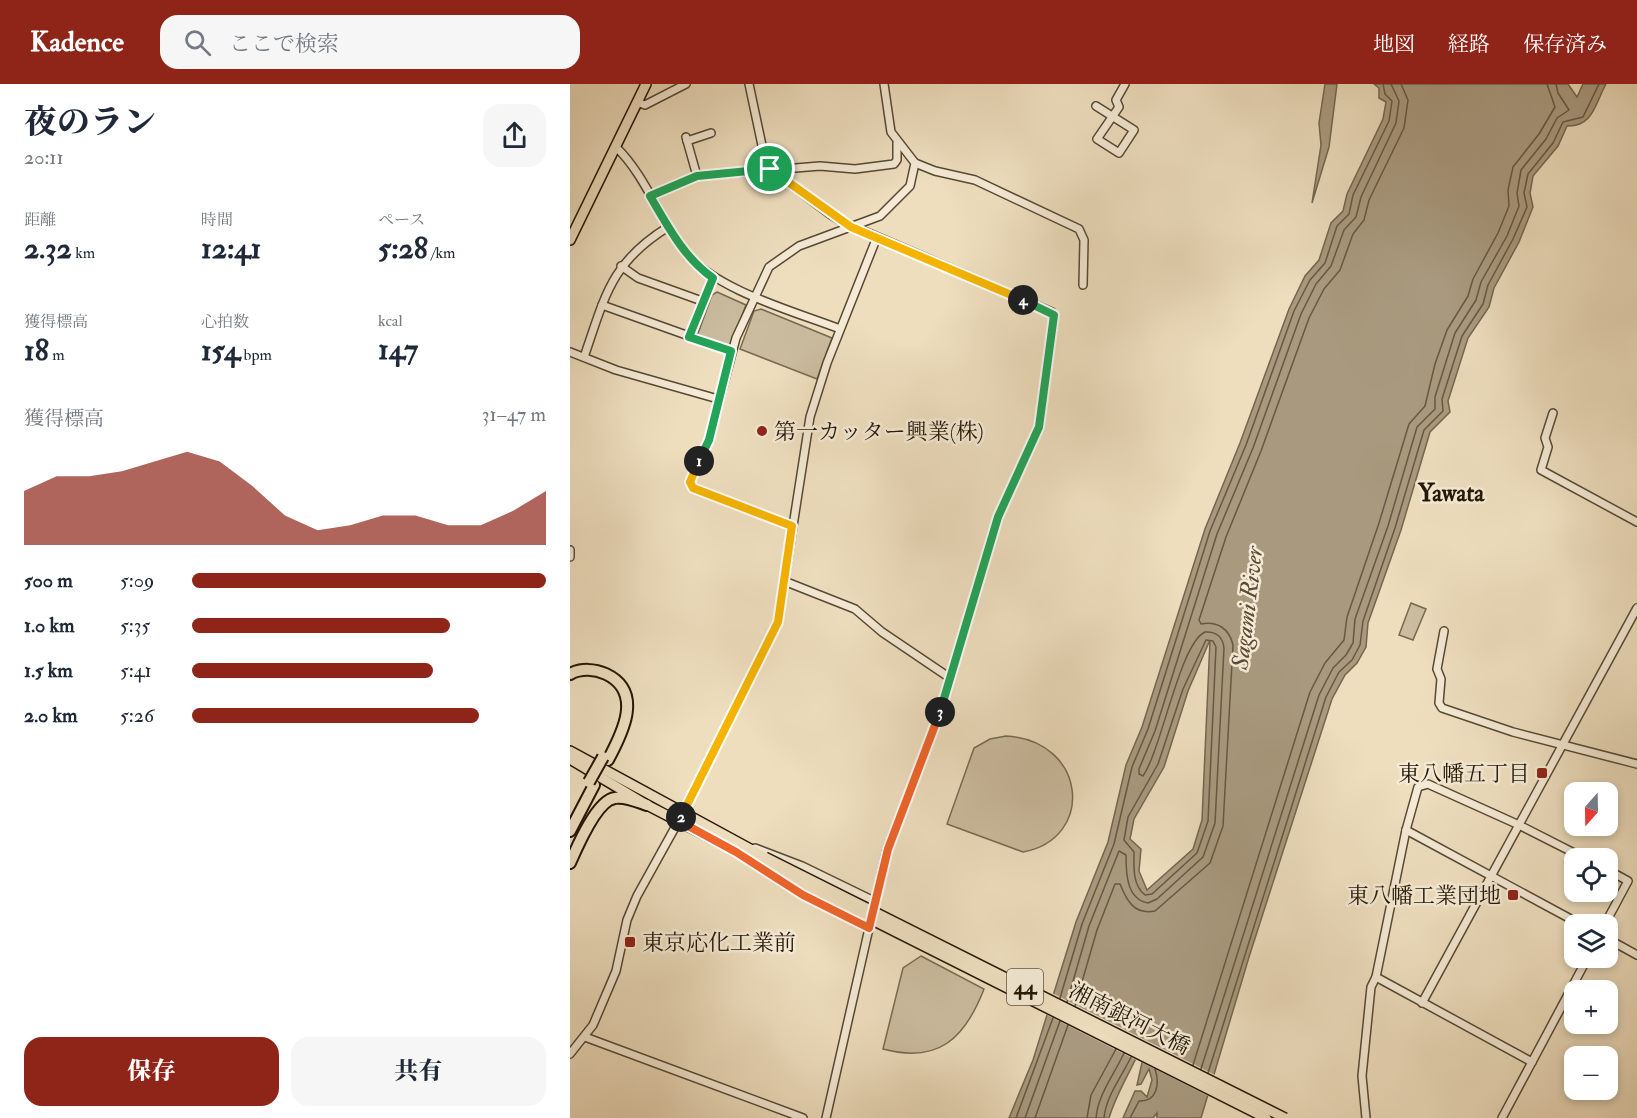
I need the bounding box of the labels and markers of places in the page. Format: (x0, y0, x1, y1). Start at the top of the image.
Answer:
pin (744, 143, 795, 194)
pin: 4 (1008, 285, 1038, 315)
place label: 第一カッター興業(株) (774, 418, 984, 446)
marker: 第一カッター興業(株) (755, 424, 769, 438)
pin: 1 (684, 446, 714, 476)
pin: 3 (925, 697, 955, 727)
place label: 東八幡五丁目 (1398, 760, 1530, 788)
marker: 東八幡五丁目 (1535, 766, 1549, 780)
pin: 2 (666, 802, 696, 832)
place label: 東八幡工業団地 (1347, 882, 1501, 910)
marker: 東八幡工業団地 (1506, 888, 1520, 902)
place label: 東京応化工業前 (642, 929, 796, 957)
marker: 東京応化工業前 (623, 935, 637, 949)

